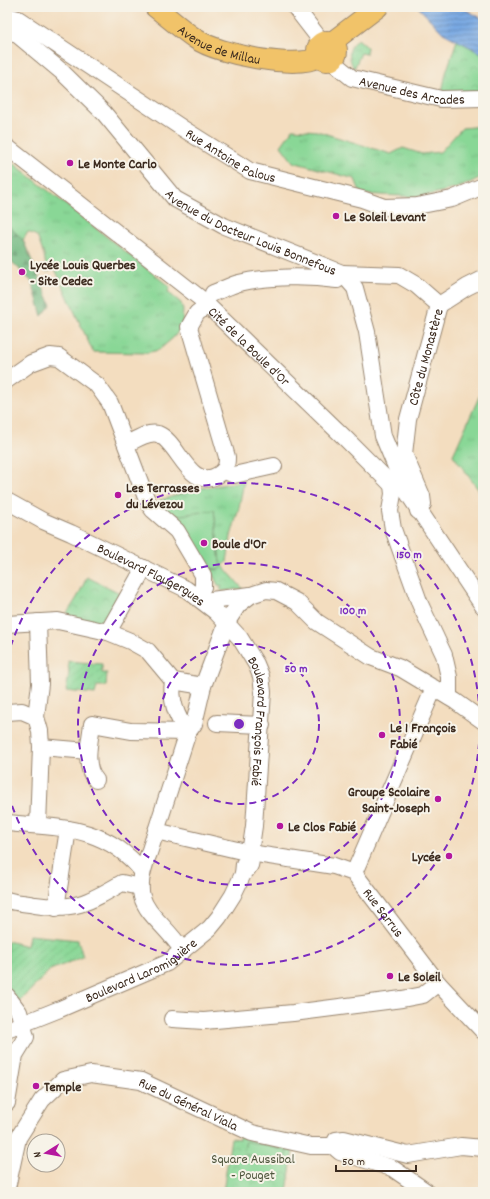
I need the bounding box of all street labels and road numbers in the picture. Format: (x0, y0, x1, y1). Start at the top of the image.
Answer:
street label: Avenue de Millau (173, 21, 262, 71)
street label: Avenue des Arcades (357, 72, 465, 111)
street label: Rue Antoine Palous (181, 125, 278, 189)
street label: Avenue du Docteur Louis Bonnefous (159, 186, 339, 282)
street label: Cité de la Boule d'Or (203, 303, 294, 392)
street label: Côte du Monastère (404, 307, 450, 408)
street label: Boulevard Flaugergues (93, 539, 209, 612)
street label: Boulevard François Fabié (242, 653, 271, 787)
street label: Rue Sarrus (357, 884, 408, 942)
street label: Boulevard Laromiguière (83, 934, 202, 1009)
street label: Rue du Général Viala (135, 1073, 241, 1137)

